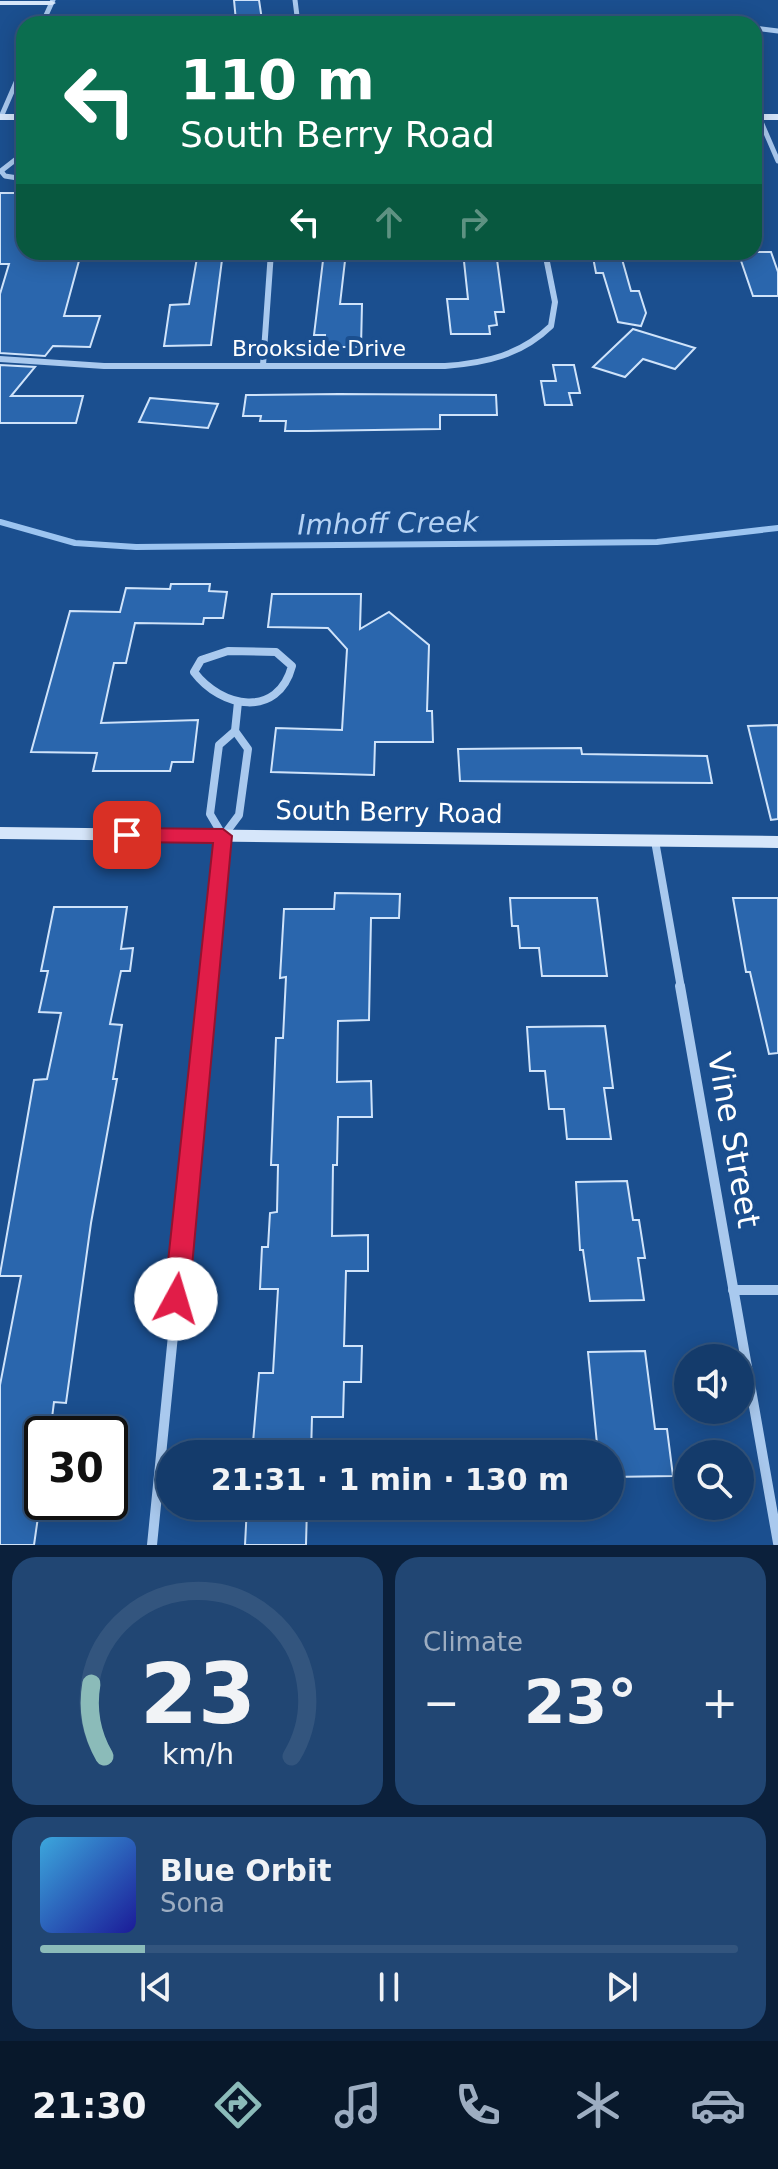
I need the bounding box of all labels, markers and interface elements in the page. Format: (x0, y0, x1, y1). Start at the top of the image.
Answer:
text: 110 m (180, 47, 375, 112)
icon: left (48, 48, 152, 152)
text: South Berry Road (180, 114, 495, 155)
icon: left (283, 200, 327, 244)
icon: ahead (367, 200, 411, 244)
icon: right (451, 200, 495, 244)
street label: Brookside Drive (232, 336, 406, 361)
water label: Imhoff Creek (297, 505, 481, 542)
street label: South Berry Road (275, 795, 503, 829)
pin (93, 801, 161, 869)
icon: arrive (105, 813, 149, 857)
street label: Vine Street (700, 1049, 768, 1231)
position arrow (134, 1257, 218, 1341)
map controls (674, 1344, 754, 1520)
button: sound (674, 1344, 754, 1424)
speed limit sign: 30 (24, 1416, 128, 1520)
button: search (674, 1440, 754, 1520)
text: 21:31 · 1 min · 130 m (211, 1462, 569, 1497)
text: Climate (423, 1627, 523, 1657)
text: 23 (140, 1646, 255, 1743)
text: 23° (524, 1667, 637, 1737)
text: − (423, 1677, 460, 1728)
text: + (701, 1677, 738, 1728)
text: km/h (161, 1737, 234, 1771)
text: Blue Orbit (160, 1853, 332, 1888)
text: Sona (160, 1888, 225, 1918)
icon: previous (134, 1965, 178, 2009)
icon: pause (367, 1965, 411, 2009)
icon: next (600, 1965, 644, 2009)
icon: directions (210, 2077, 266, 2133)
icon: music (330, 2077, 386, 2133)
icon: phone (450, 2077, 506, 2133)
icon: climate (570, 2077, 626, 2133)
icon: car (690, 2077, 746, 2133)
text: 21:30 (32, 2085, 147, 2126)

